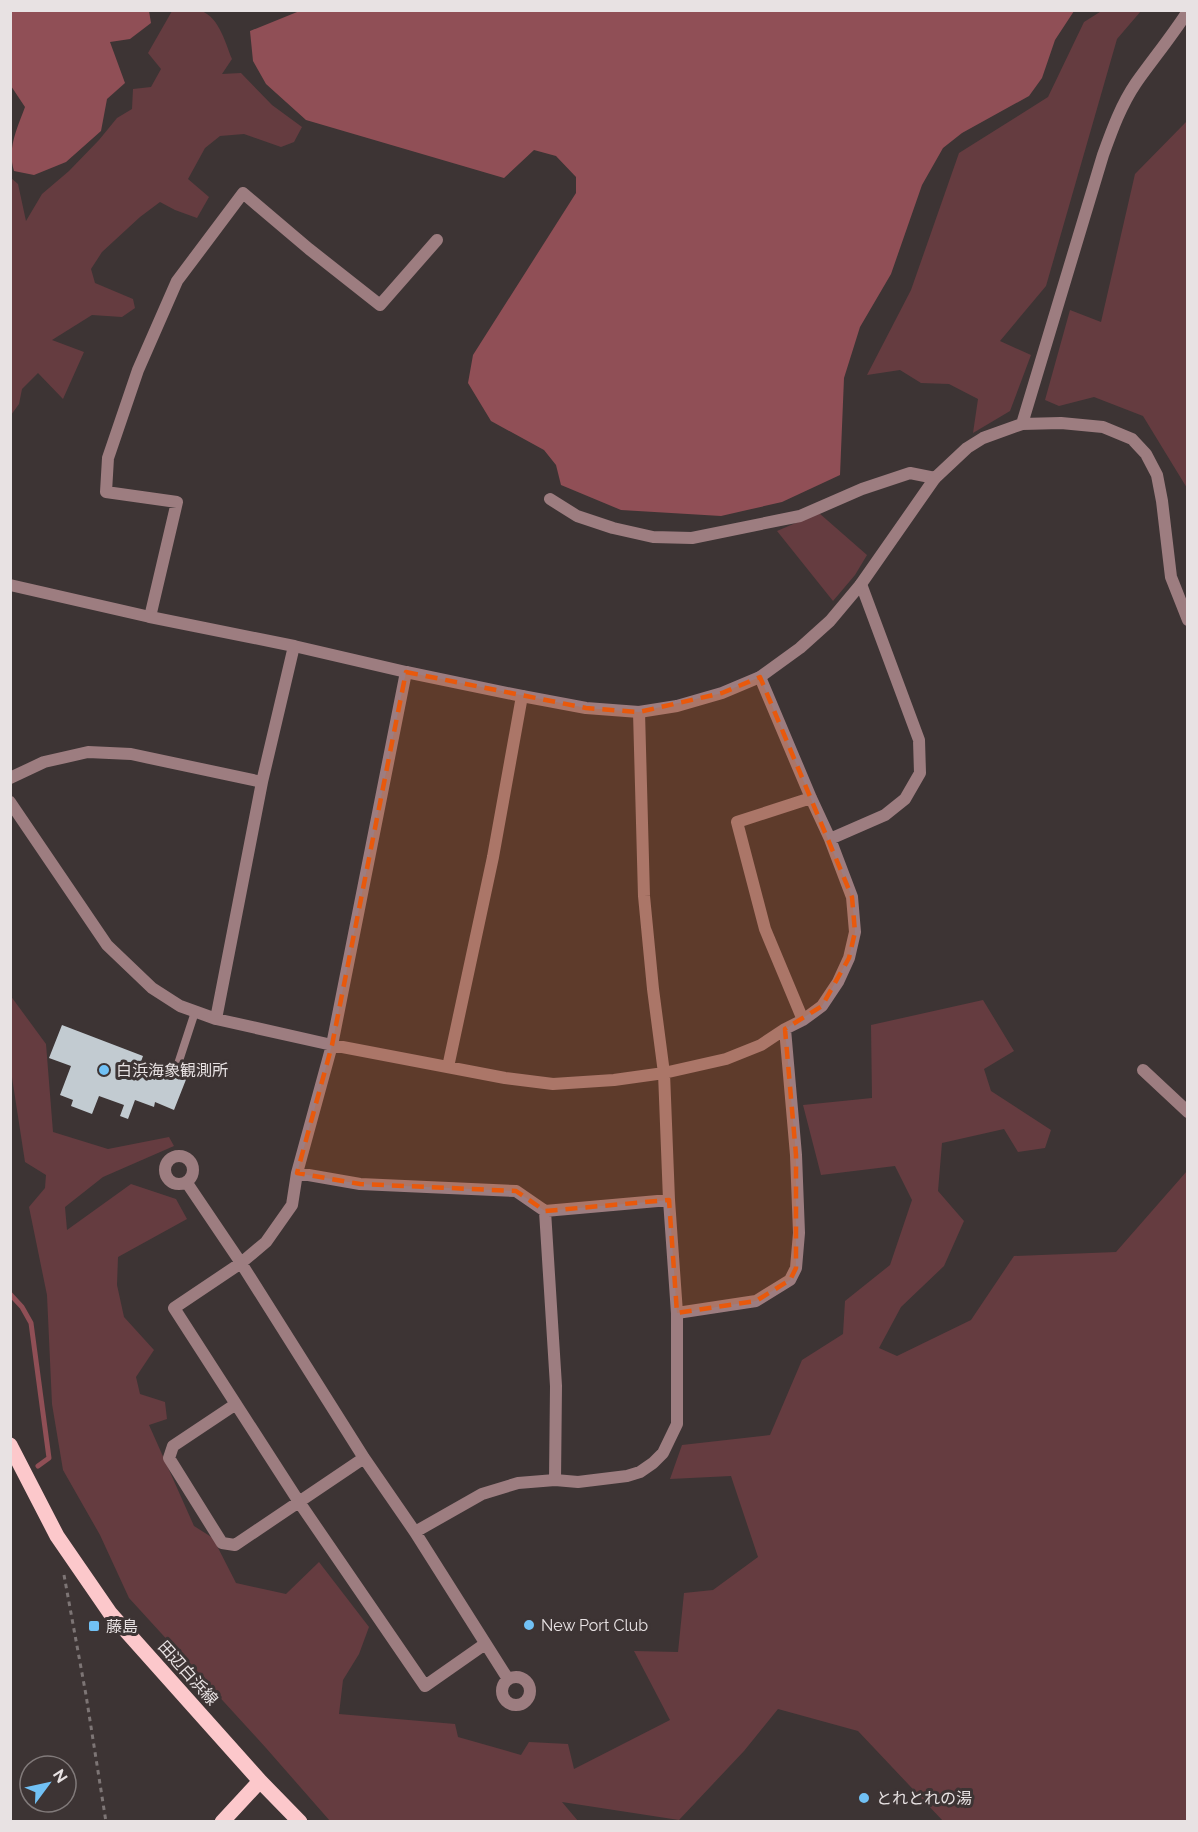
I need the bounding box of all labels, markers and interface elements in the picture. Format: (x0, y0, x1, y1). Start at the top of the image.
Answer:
place label: 白浜海象観測所 (116, 1061, 228, 1080)
marker: 白浜海象観測所 (97, 1063, 111, 1077)
place label: New Port Club (541, 1616, 648, 1635)
place label: 藤島 (106, 1617, 138, 1636)
marker: New Port Club (522, 1618, 536, 1632)
marker: 藤島 (87, 1619, 101, 1633)
street label: 田辺白浜線 (154, 1637, 222, 1709)
north arrow (18, 1754, 78, 1814)
text: N (49, 1766, 71, 1786)
place label: とれとれの湯 (876, 1789, 972, 1808)
marker: とれとれの湯 (857, 1791, 871, 1805)

